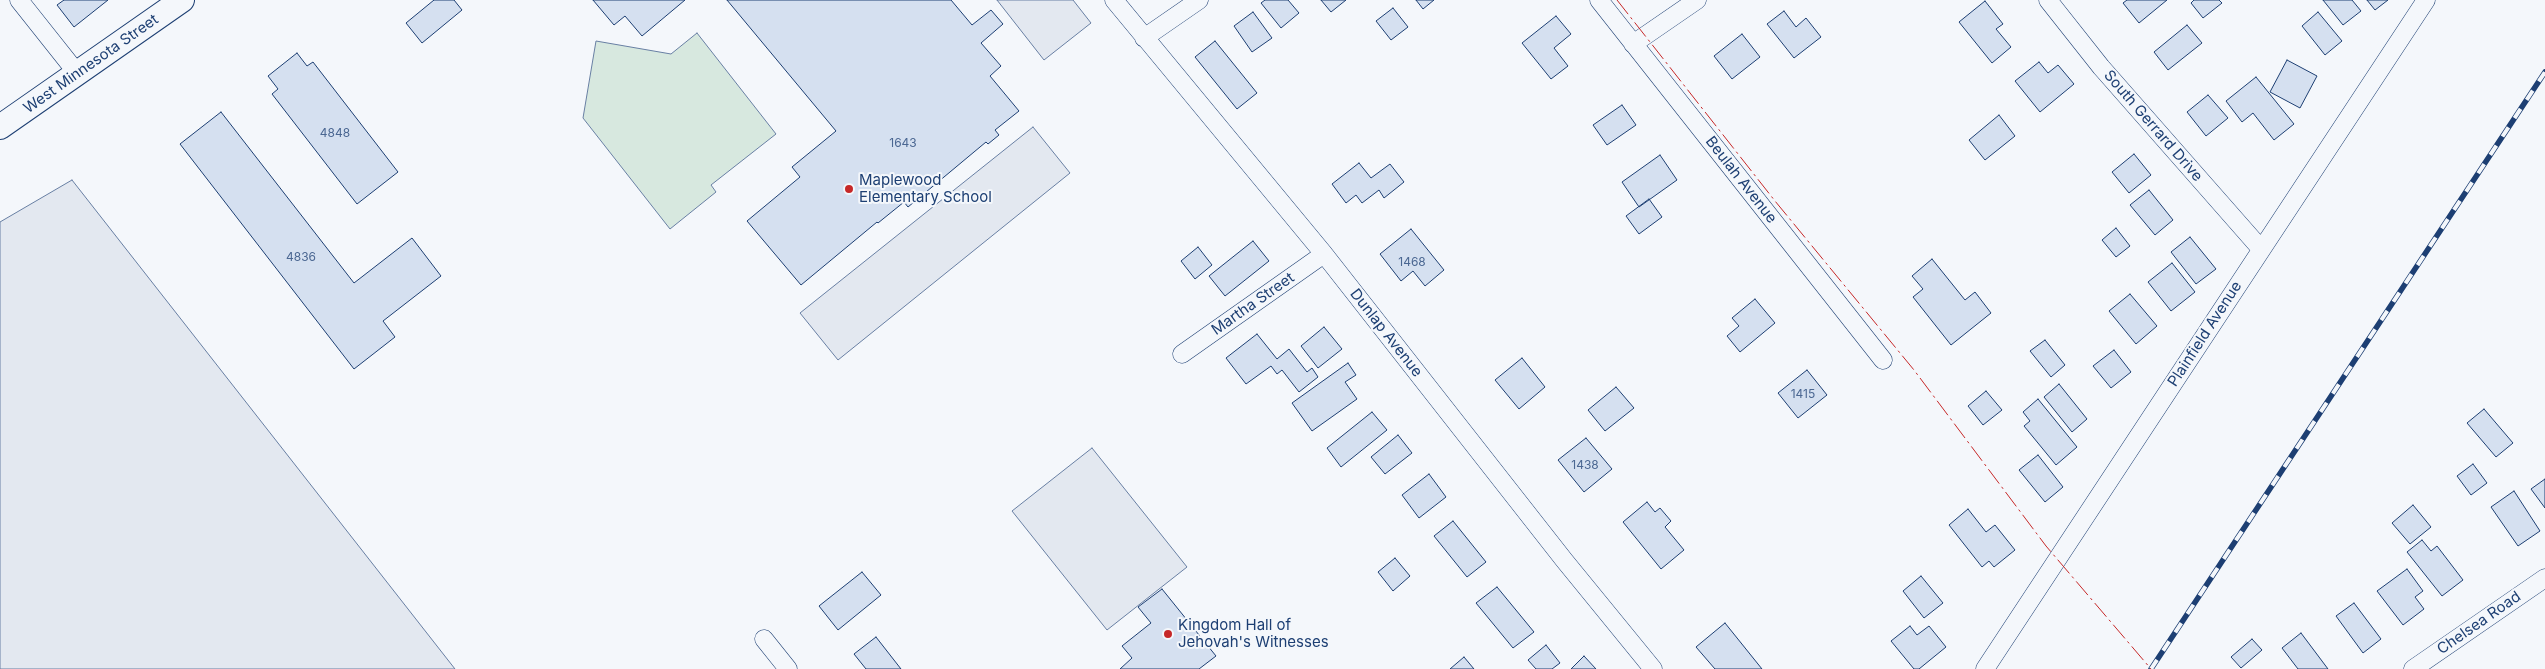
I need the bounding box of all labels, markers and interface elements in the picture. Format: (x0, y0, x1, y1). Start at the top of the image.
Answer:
street label: West Minnesota Street (20, 11, 162, 117)
street label: South Gerrard Drive (2100, 67, 2206, 185)
house number: 4848 (320, 126, 350, 140)
street label: Beulah Avenue (1702, 133, 1780, 227)
house number: 1643 (889, 136, 917, 150)
place label: Maplewood Elementary School (859, 171, 992, 206)
marker: Maplewood Elementary School (843, 183, 855, 195)
house number: 4836 (286, 250, 316, 264)
house number: 1468 (1398, 255, 1426, 269)
street label: Martha Street (1208, 269, 1298, 339)
street label: Plainfield Avenue (2164, 278, 2246, 390)
street label: Dunlap Avenue (1346, 285, 1426, 381)
house number: 1415 (1791, 387, 1815, 401)
house number: 1438 (1571, 458, 1599, 472)
street label: Chelsea Road (2434, 588, 2524, 658)
place label: Kingdom Hall of Jehovah's Witnesses (1178, 616, 1329, 651)
marker: Kingdom Hall of Jehovah's Witnesses (1162, 628, 1174, 640)

